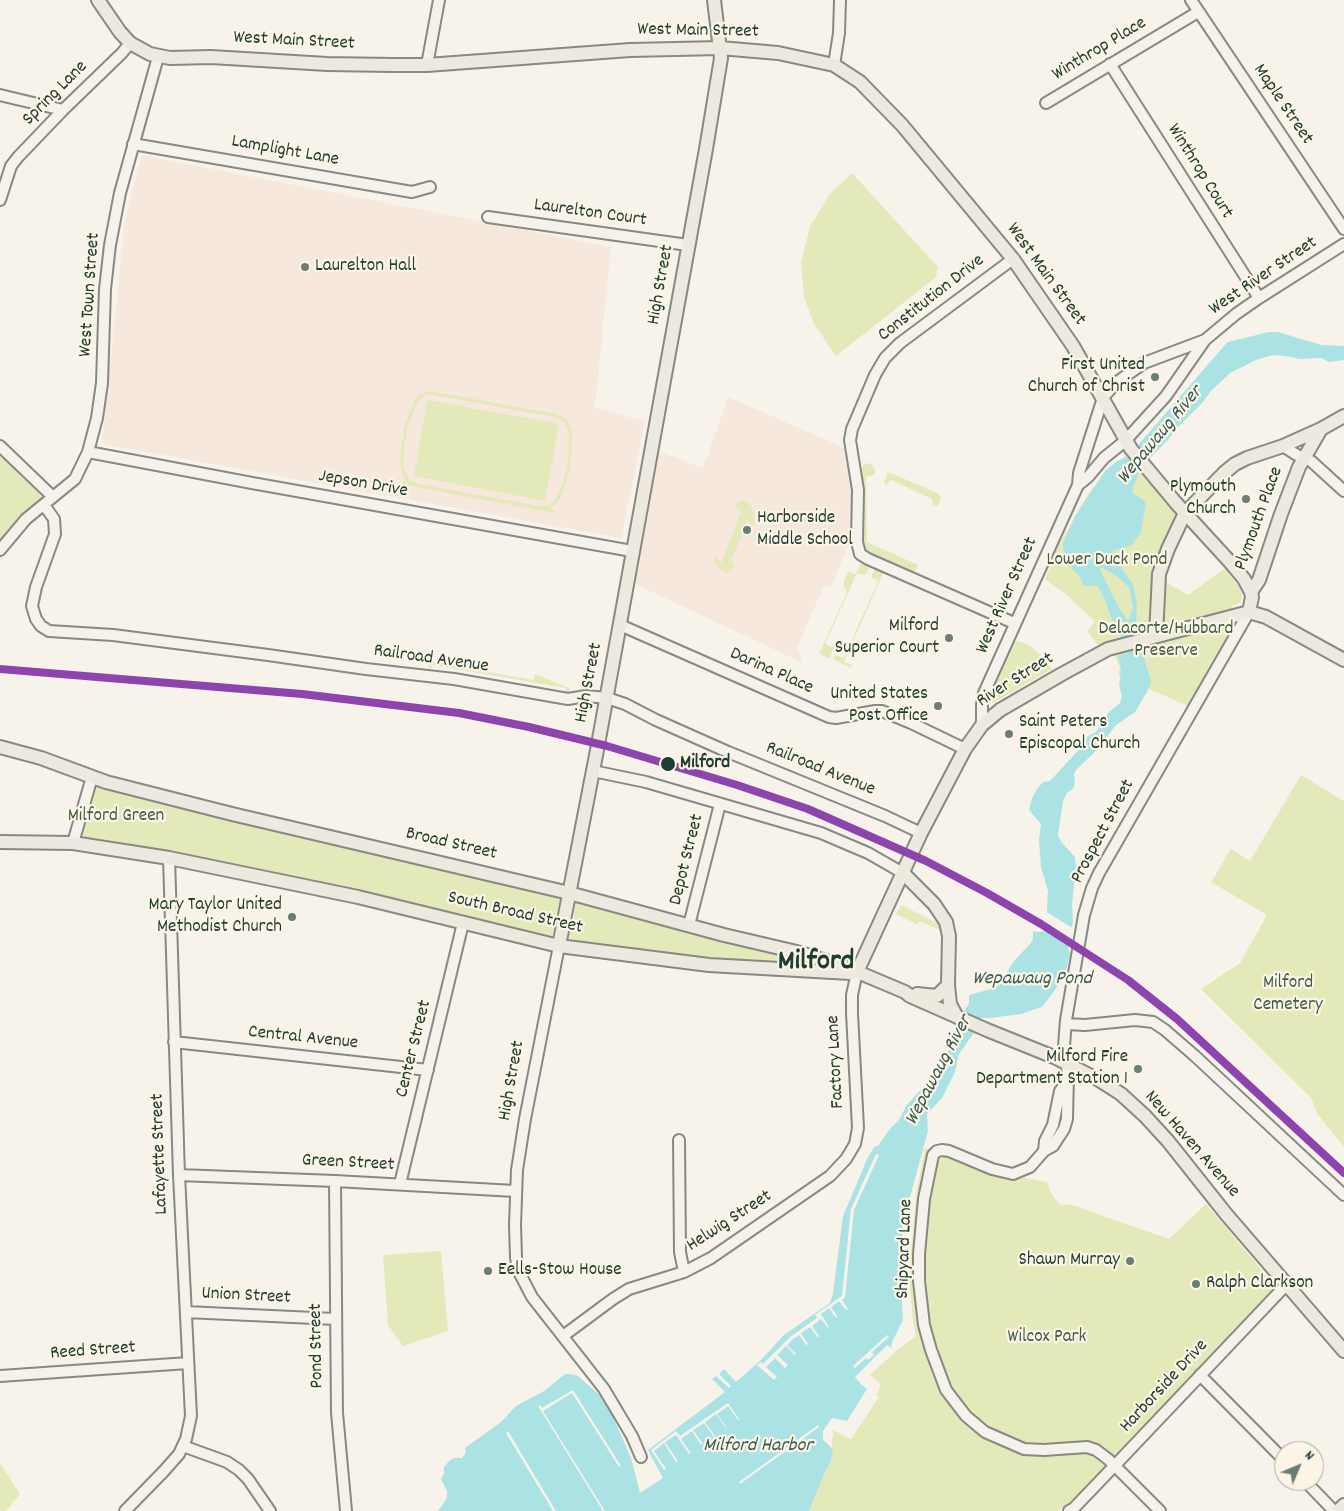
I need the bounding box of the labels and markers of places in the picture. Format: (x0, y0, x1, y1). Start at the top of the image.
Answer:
place label: Laurelton Hall (315, 256, 416, 278)
marker: Laurelton Hall (299, 261, 311, 273)
place label: First United Church of Christ (1028, 355, 1145, 399)
marker: First United Church of Christ (1149, 371, 1161, 383)
place label: Plymouth Church (1170, 477, 1236, 521)
marker: Plymouth Church (1240, 493, 1252, 505)
place label: Harborside Middle School (757, 508, 853, 552)
marker: Harborside Middle School (741, 524, 753, 536)
place label: Milford Superior Court (835, 616, 939, 660)
marker: Milford Superior Court (943, 632, 955, 644)
place label: United States Post Office (830, 684, 928, 728)
marker: United States Post Office (932, 700, 944, 712)
place label: Saint Peters Episcopal Church (1019, 712, 1140, 756)
marker: Saint Peters Episcopal Church (1003, 728, 1015, 740)
place label: Milford (680, 753, 730, 775)
marker: Milford (659, 755, 677, 773)
place label: Mary Taylor United Methodist Church (149, 895, 282, 939)
marker: Mary Taylor United Methodist Church (286, 911, 298, 923)
place label: Milford Fire Department Station 1 (976, 1047, 1128, 1091)
marker: Milford Fire Department Station 1 (1132, 1063, 1144, 1075)
place label: Shawn Murray (1019, 1250, 1120, 1272)
marker: Shawn Murray (1124, 1255, 1136, 1267)
place label: Eells-Stow House (498, 1260, 622, 1282)
marker: Eells-Stow House (482, 1265, 494, 1277)
place label: Ralph Clarkson (1206, 1273, 1313, 1295)
marker: Ralph Clarkson (1190, 1278, 1202, 1290)

